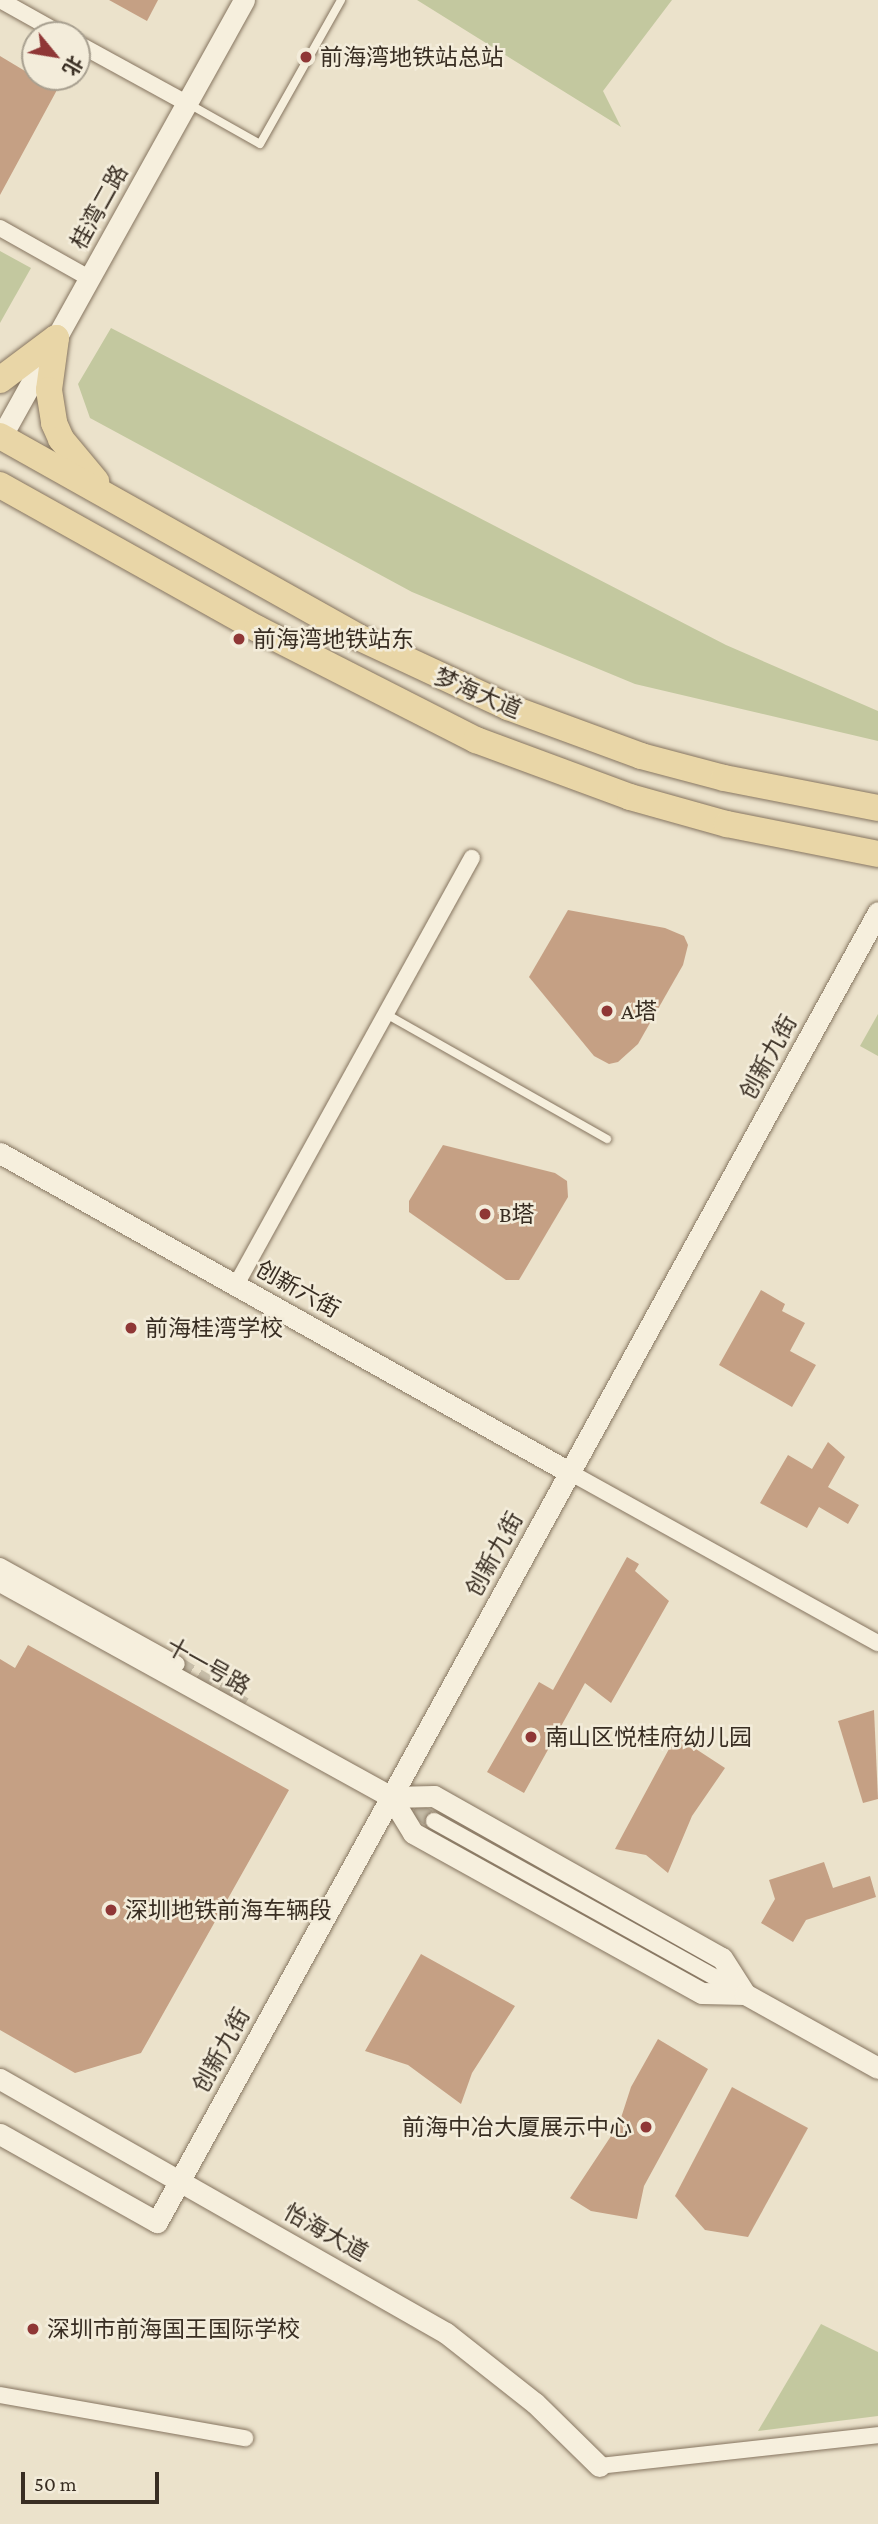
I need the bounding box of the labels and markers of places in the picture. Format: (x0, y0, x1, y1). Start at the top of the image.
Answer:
place label: 前海湾地铁站总站 (320, 43, 504, 71)
marker: 前海湾地铁站总站 (298, 49, 314, 65)
place label: 前海湾地铁站东 (253, 625, 414, 653)
marker: 前海湾地铁站东 (231, 631, 247, 647)
place label: A塔 (621, 997, 657, 1025)
marker: A塔 (599, 1003, 615, 1019)
place label: B塔 (499, 1200, 535, 1228)
marker: B塔 (477, 1206, 493, 1222)
place label: 前海桂湾学校 (145, 1314, 283, 1342)
marker: 前海桂湾学校 (123, 1320, 139, 1336)
place label: 南山区悦桂府幼儿园 (545, 1723, 752, 1751)
marker: 南山区悦桂府幼儿园 (523, 1729, 539, 1745)
place label: 深圳地铁前海车辆段 (125, 1896, 332, 1924)
marker: 深圳地铁前海车辆段 (103, 1902, 119, 1918)
place label: 前海中冶大厦展示中心 (402, 2113, 632, 2141)
marker: 前海中冶大厦展示中心 (638, 2119, 654, 2135)
place label: 深圳市前海国王国际学校 (47, 2315, 300, 2343)
marker: 深圳市前海国王国际学校 (25, 2321, 41, 2337)

